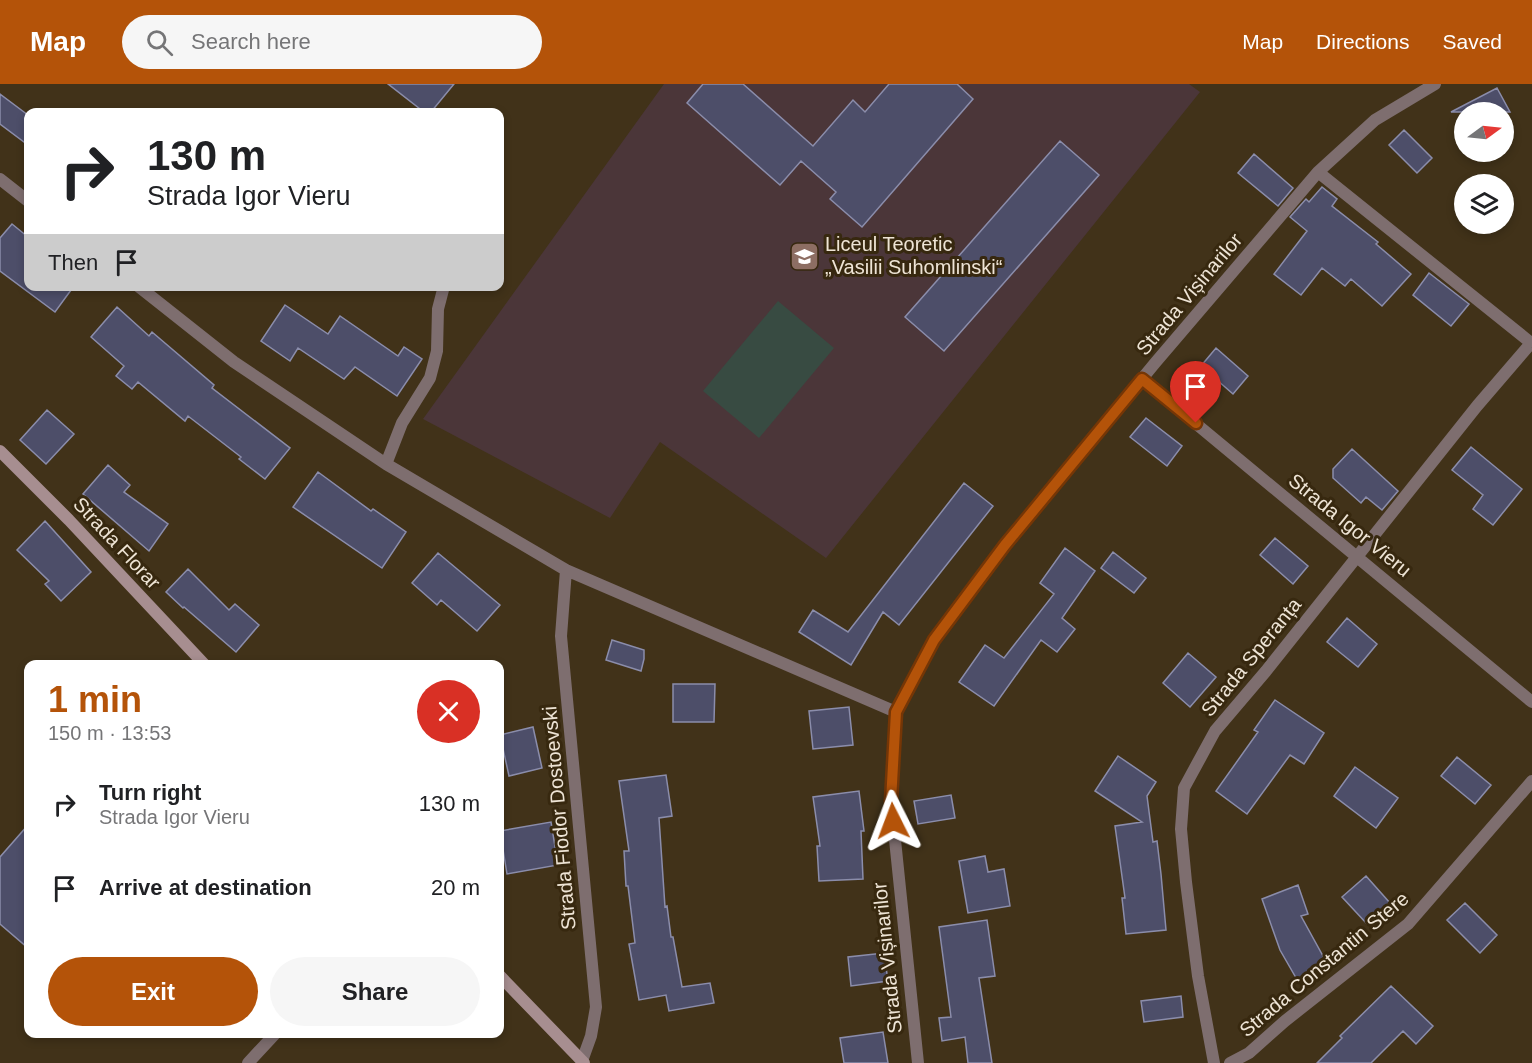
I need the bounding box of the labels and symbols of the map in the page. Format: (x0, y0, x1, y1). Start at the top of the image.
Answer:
north arrow (1454, 102, 1514, 162)
street label: Strada Vișinarilor (1132, 228, 1246, 359)
place label: Liceul Teoretic „Vasilii Suhomlinski“ (825, 233, 1002, 278)
school or university icon: Liceul Teoretic „Vasilii Suhomlinski“ (788, 240, 820, 272)
pin (1170, 361, 1221, 423)
street label: Strada Igor Vieru (1284, 469, 1416, 581)
street label: Strada Florar (69, 493, 165, 593)
street label: Strada Speranța (1197, 593, 1306, 721)
street label: Strada Fiodor Dostoevski (538, 705, 580, 931)
position arrow (861, 789, 925, 853)
street label: Strada Vișinarilor (868, 881, 906, 1035)
street label: Strada Constantin Stere (1235, 887, 1413, 1041)

